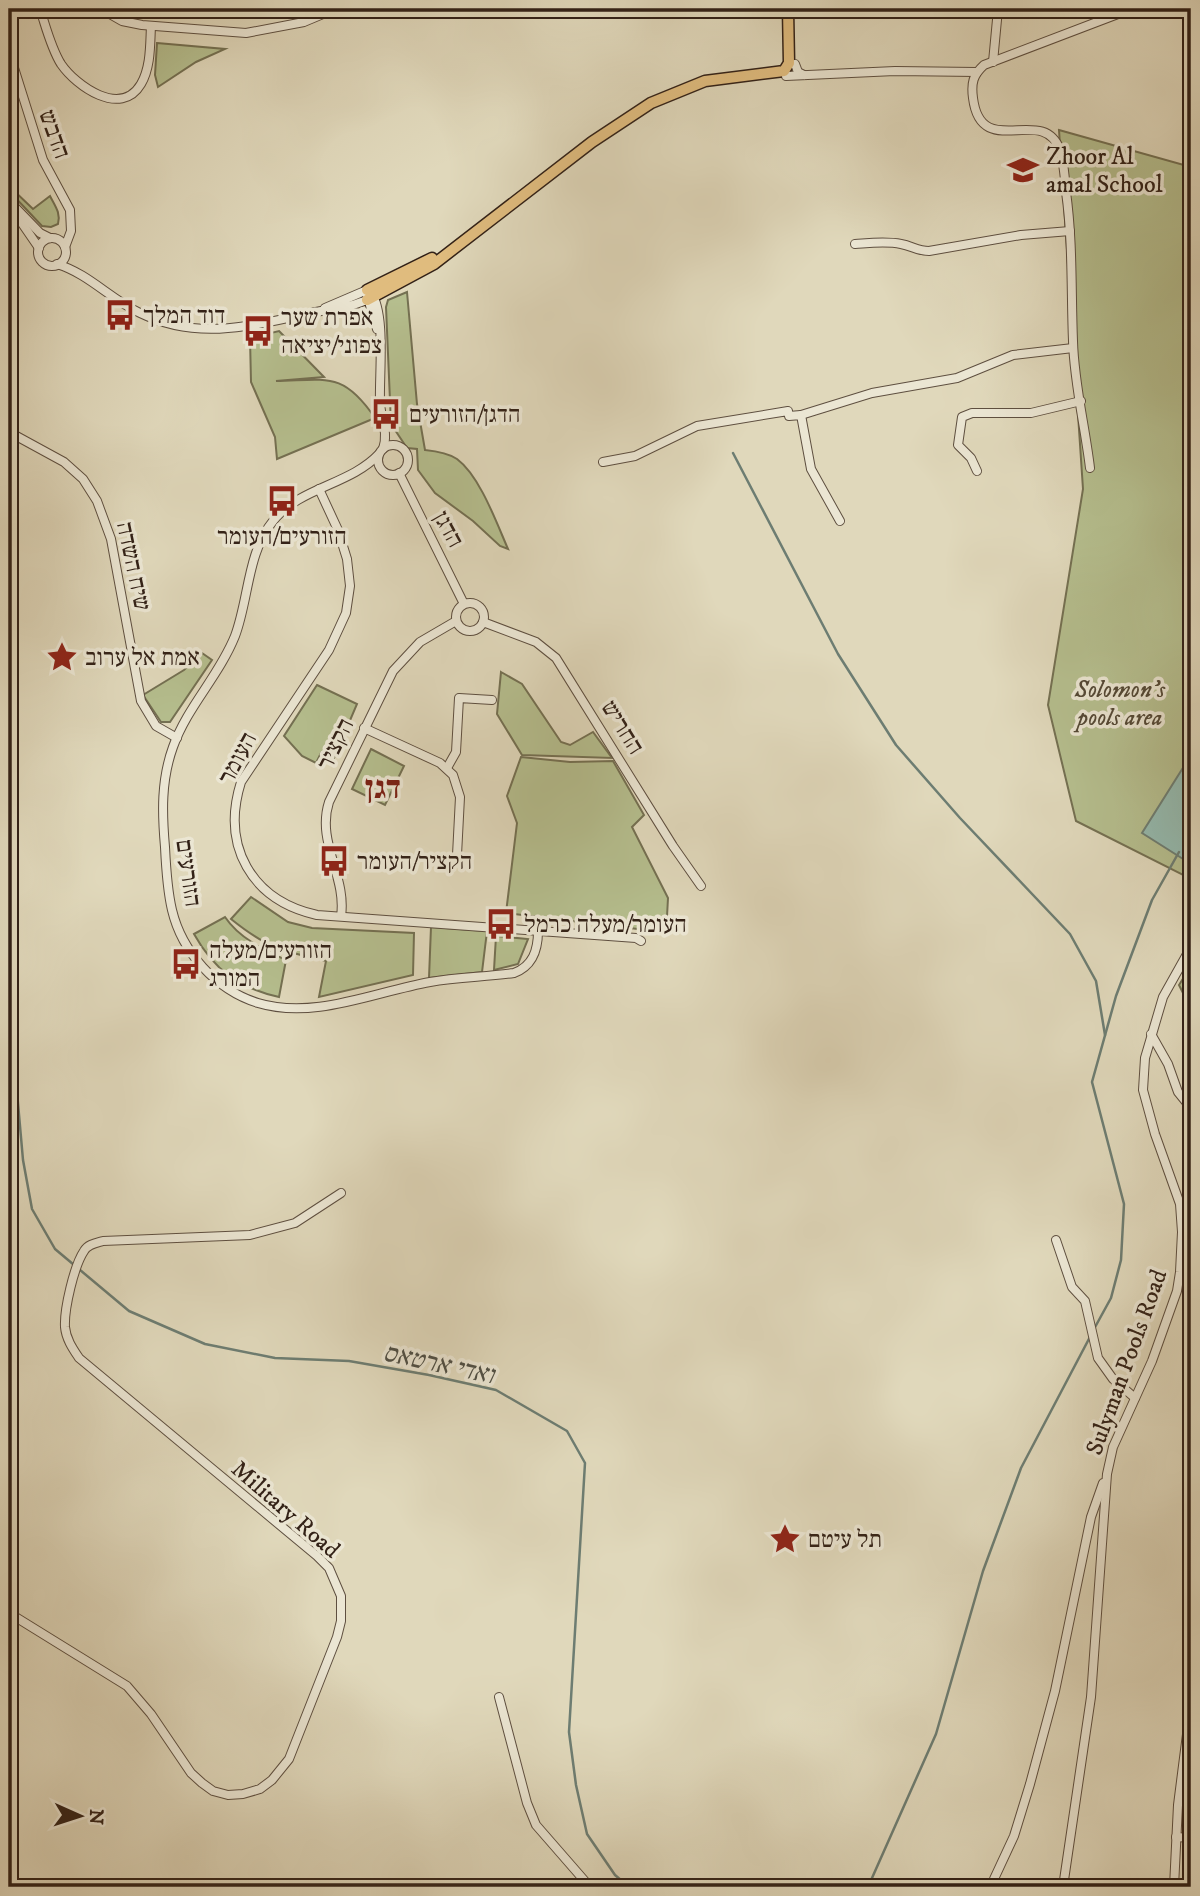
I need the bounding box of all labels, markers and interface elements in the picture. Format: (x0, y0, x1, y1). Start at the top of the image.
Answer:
street label: הדבש (31, 106, 77, 163)
place label: Zhoor Al amal School (1046, 142, 1163, 200)
school or university icon: Zhoor Al amal School (1006, 153, 1040, 187)
bus stop icon: דוד המלך (103, 298, 137, 332)
place label: דוד המלך (143, 301, 225, 331)
place label: אפרת שער צפוני/יציאה (281, 303, 382, 361)
bus stop icon: אפרת שער צפוני/יציאה (241, 314, 275, 348)
bus stop icon: הדגן/הזורעים (369, 397, 403, 431)
place label: הדגן/הזורעים (409, 400, 520, 430)
bus stop icon: הזורעים/העומר (265, 484, 299, 518)
street label: הדגן (426, 506, 470, 553)
street label: שיח השדה (109, 519, 157, 614)
place label: הזורעים/העומר (217, 522, 347, 552)
place icon: אמת אל ערוב (45, 640, 79, 674)
place label: אמת אל ערוב (85, 643, 200, 673)
park label: Solomon's pools area (1074, 675, 1166, 733)
street label: החריש (594, 695, 650, 760)
street label: הקציר (311, 714, 361, 775)
street label: העומר (212, 727, 264, 790)
district label: דגן (365, 769, 401, 809)
street label: הזורעים (168, 838, 208, 909)
bus stop icon: הקציר/העומר (317, 844, 351, 878)
place label: הקציר/העומר (357, 847, 472, 877)
bus stop icon: העומר/מעלה כרמל (484, 907, 518, 941)
place label: העומר/מעלה כרמל (524, 910, 687, 940)
place label: הזורעים/מעלה המורג (209, 936, 332, 994)
bus stop icon: הזורעים/מעלה המורג (169, 947, 203, 981)
street label: Sulyman Pools Road (1079, 1265, 1174, 1459)
water label: ואדי ארטאס (380, 1337, 499, 1393)
street label: Military Road (225, 1454, 346, 1565)
place icon: תל עיטם (768, 1522, 802, 1556)
place label: תל עיטם (808, 1525, 882, 1555)
north arrow (46, 1780, 116, 1850)
text: N (84, 1808, 107, 1826)

